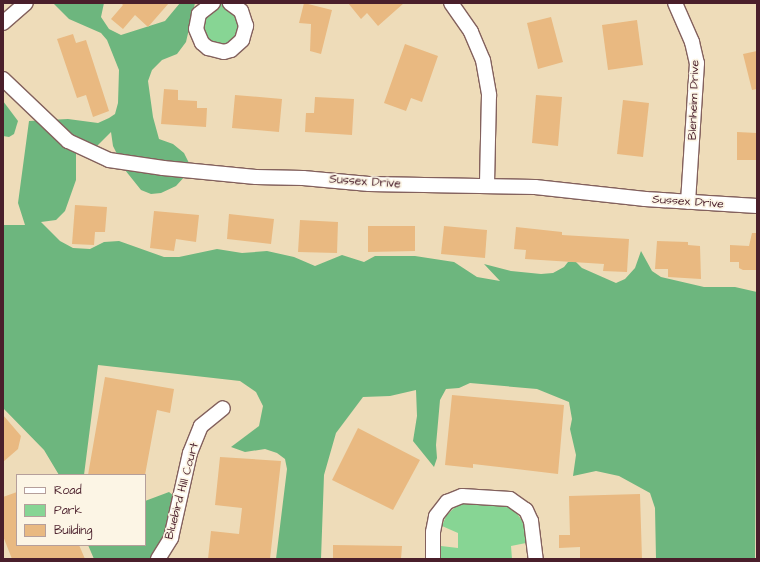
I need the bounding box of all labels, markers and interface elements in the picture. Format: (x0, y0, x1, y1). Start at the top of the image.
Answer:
street label: Blenheim Drive (685, 60, 703, 140)
street label: Sussex Drive (329, 172, 401, 192)
street label: Sussex Drive (652, 192, 724, 212)
street label: Bluebird Hill Court (162, 441, 202, 541)
legend (16, 474, 146, 546)
text: Road (54, 482, 82, 499)
text: Park (54, 502, 82, 519)
text: Building (54, 522, 92, 539)

